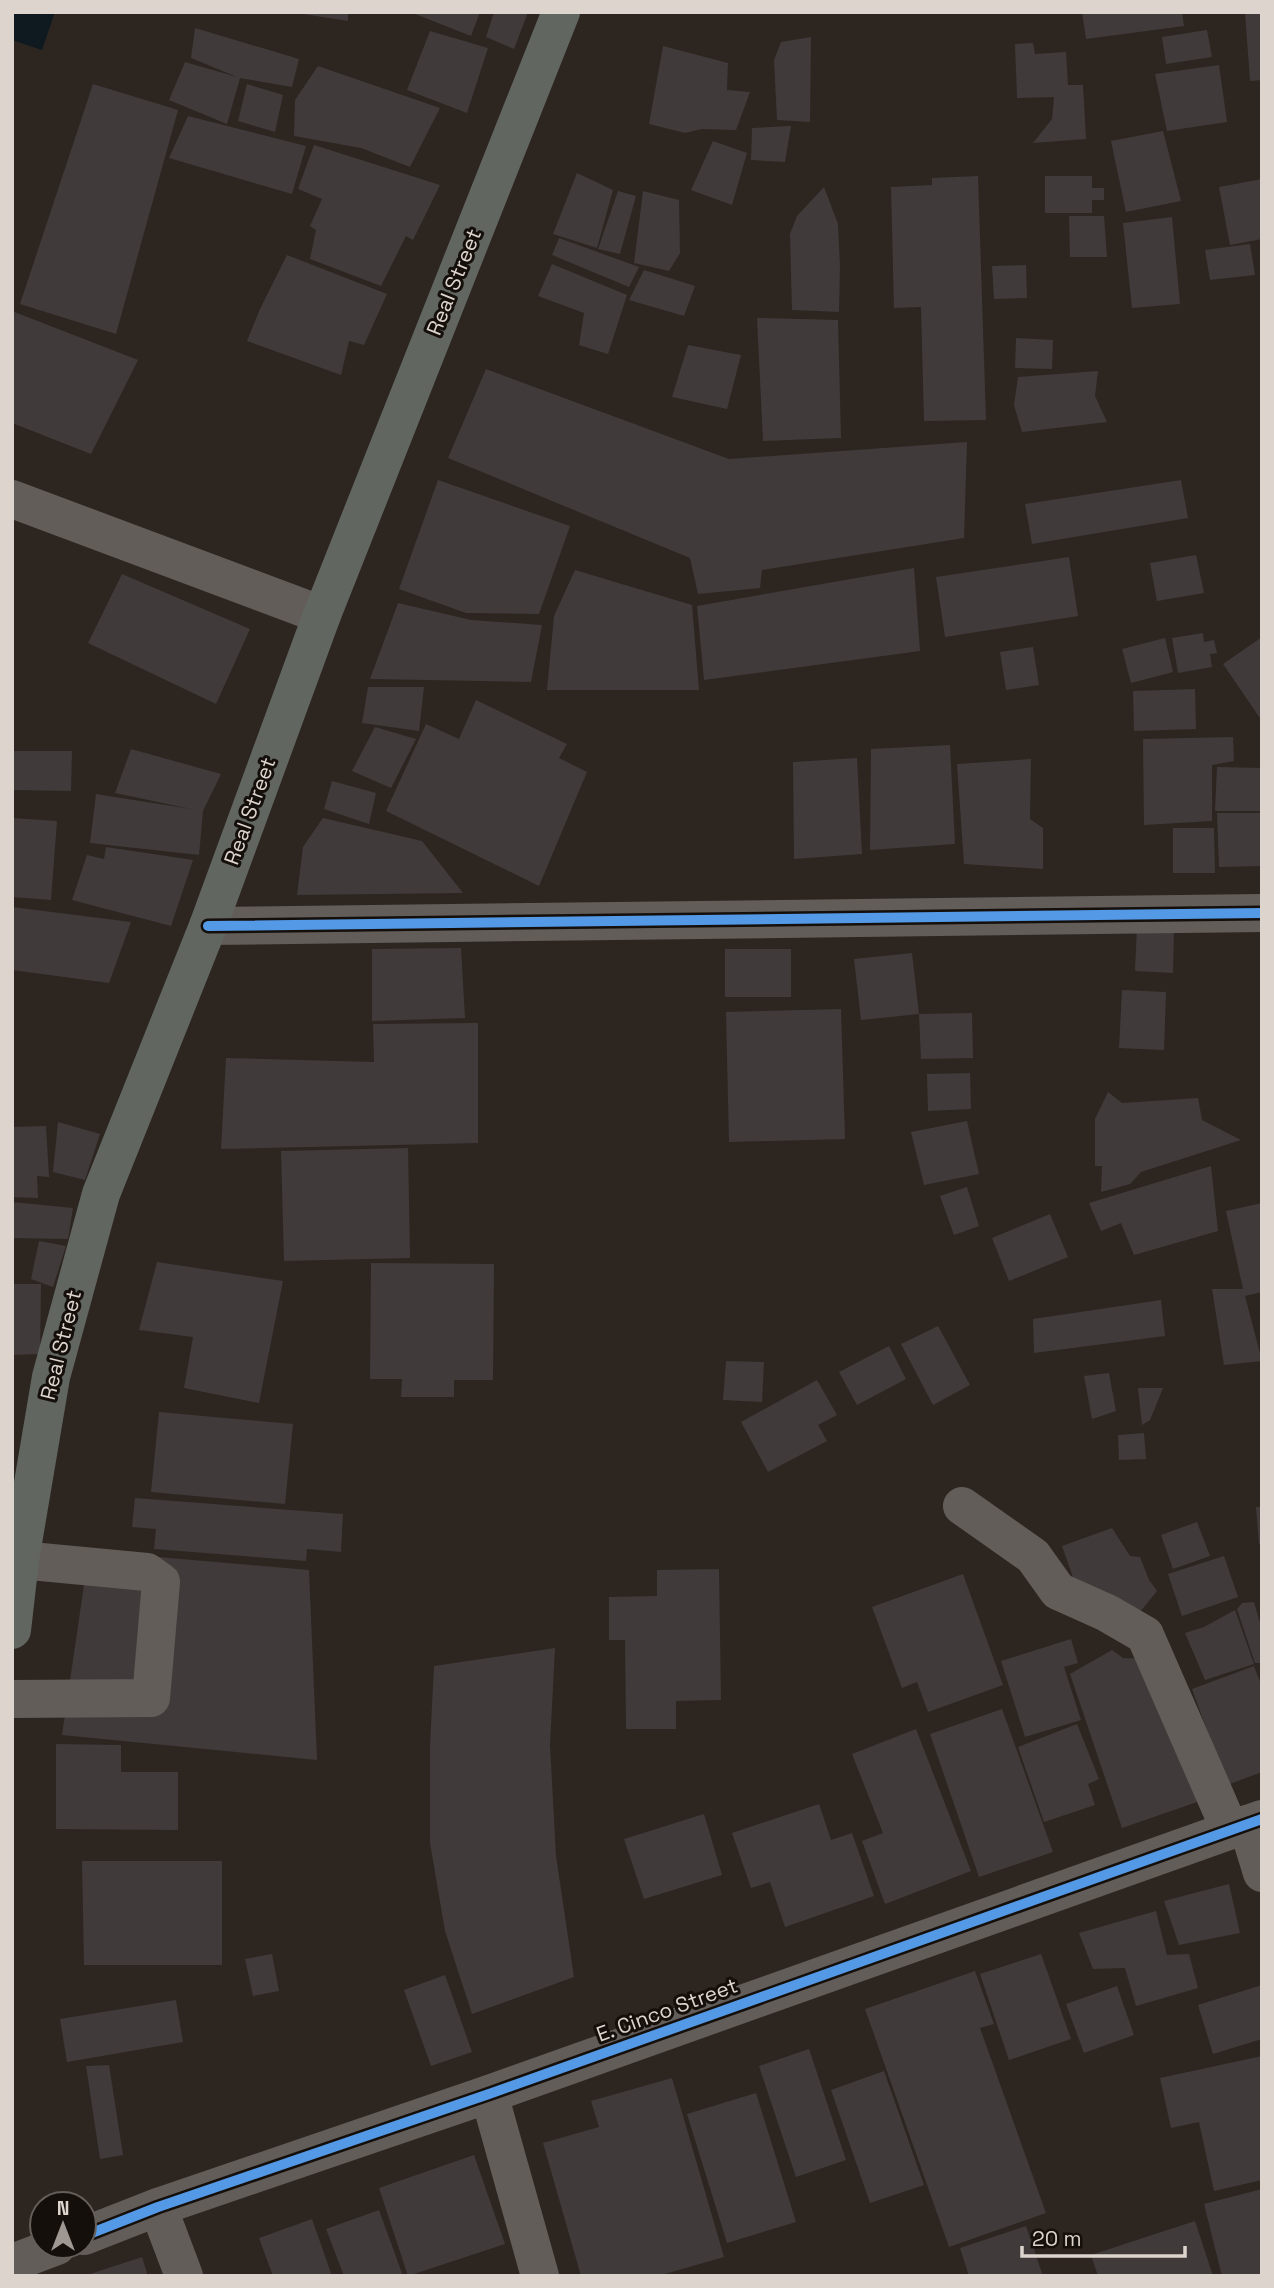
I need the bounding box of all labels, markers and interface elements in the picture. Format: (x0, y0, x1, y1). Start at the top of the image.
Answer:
street label: Real Street (420, 225, 487, 339)
street label: Real Street (218, 753, 281, 868)
street label: Real Street (34, 1287, 87, 1403)
street label: E. Cinco Street (592, 1971, 741, 2048)
north arrow (28, 2190, 98, 2260)
text: N (57, 2196, 69, 2221)
scale bar (1022, 2214, 1185, 2258)
text: 20 m (1032, 2225, 1082, 2252)

